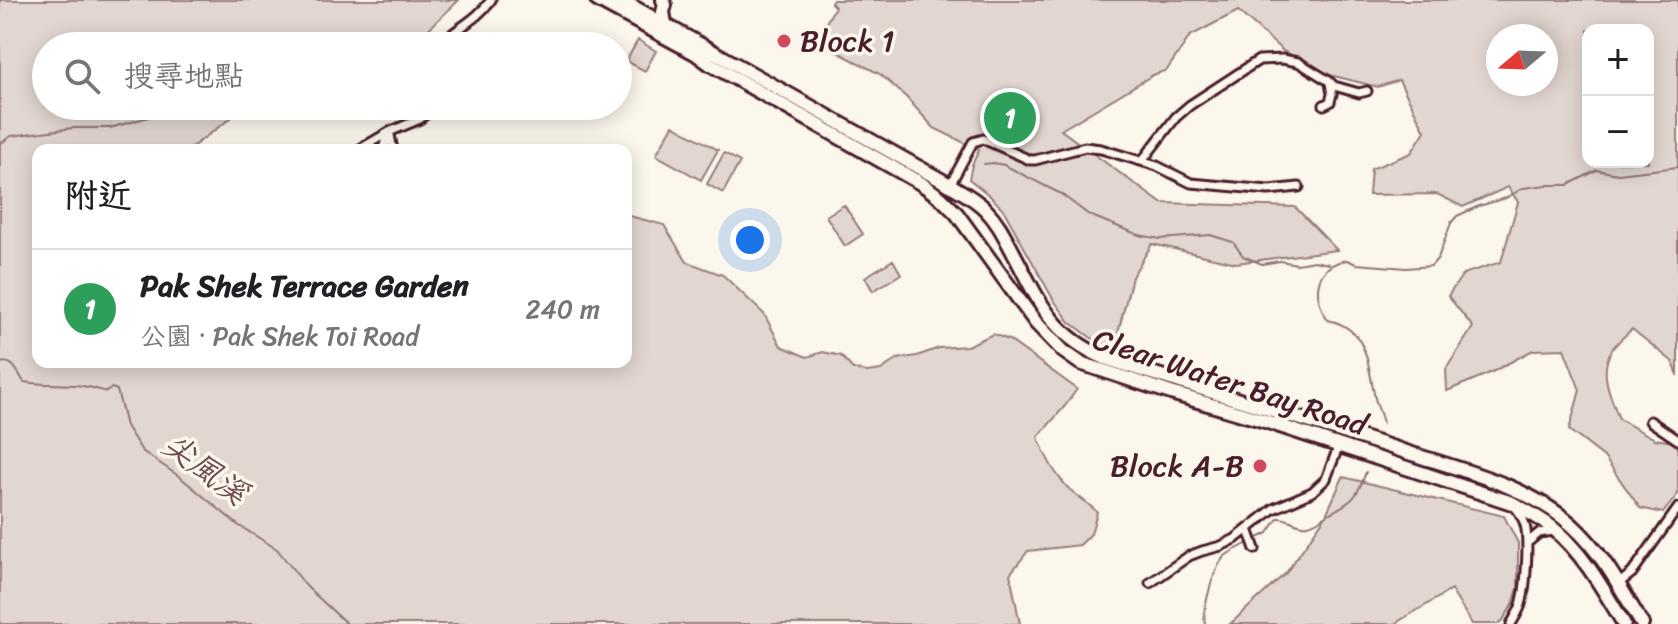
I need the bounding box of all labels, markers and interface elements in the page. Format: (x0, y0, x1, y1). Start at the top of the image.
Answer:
place label: Block 1 (800, 14, 894, 68)
north arrow (1486, 24, 1558, 96)
map controls (1582, 24, 1654, 168)
button: + (1582, 24, 1654, 96)
search box (32, 32, 632, 120)
marker: Block 1 (775, 32, 793, 50)
text: 搜尋地點 (124, 49, 244, 103)
icon: search (60, 54, 104, 98)
pin: 1 (984, 88, 1036, 148)
button: − (1582, 96, 1654, 168)
text: 附近 (64, 166, 132, 226)
your location (730, 220, 770, 260)
text: Pak Shek Terrace Garden (140, 259, 469, 313)
text: 1 (84, 286, 96, 332)
text: 240 m (526, 286, 600, 332)
street label: Clear Water Bay Road (1086, 312, 1376, 452)
text: 公園 · Pak Shek Toi Road (140, 313, 419, 359)
water label: 尖風溪 (149, 418, 262, 521)
place label: Block A-B (1110, 439, 1244, 493)
marker: Block A-B (1251, 457, 1269, 475)

